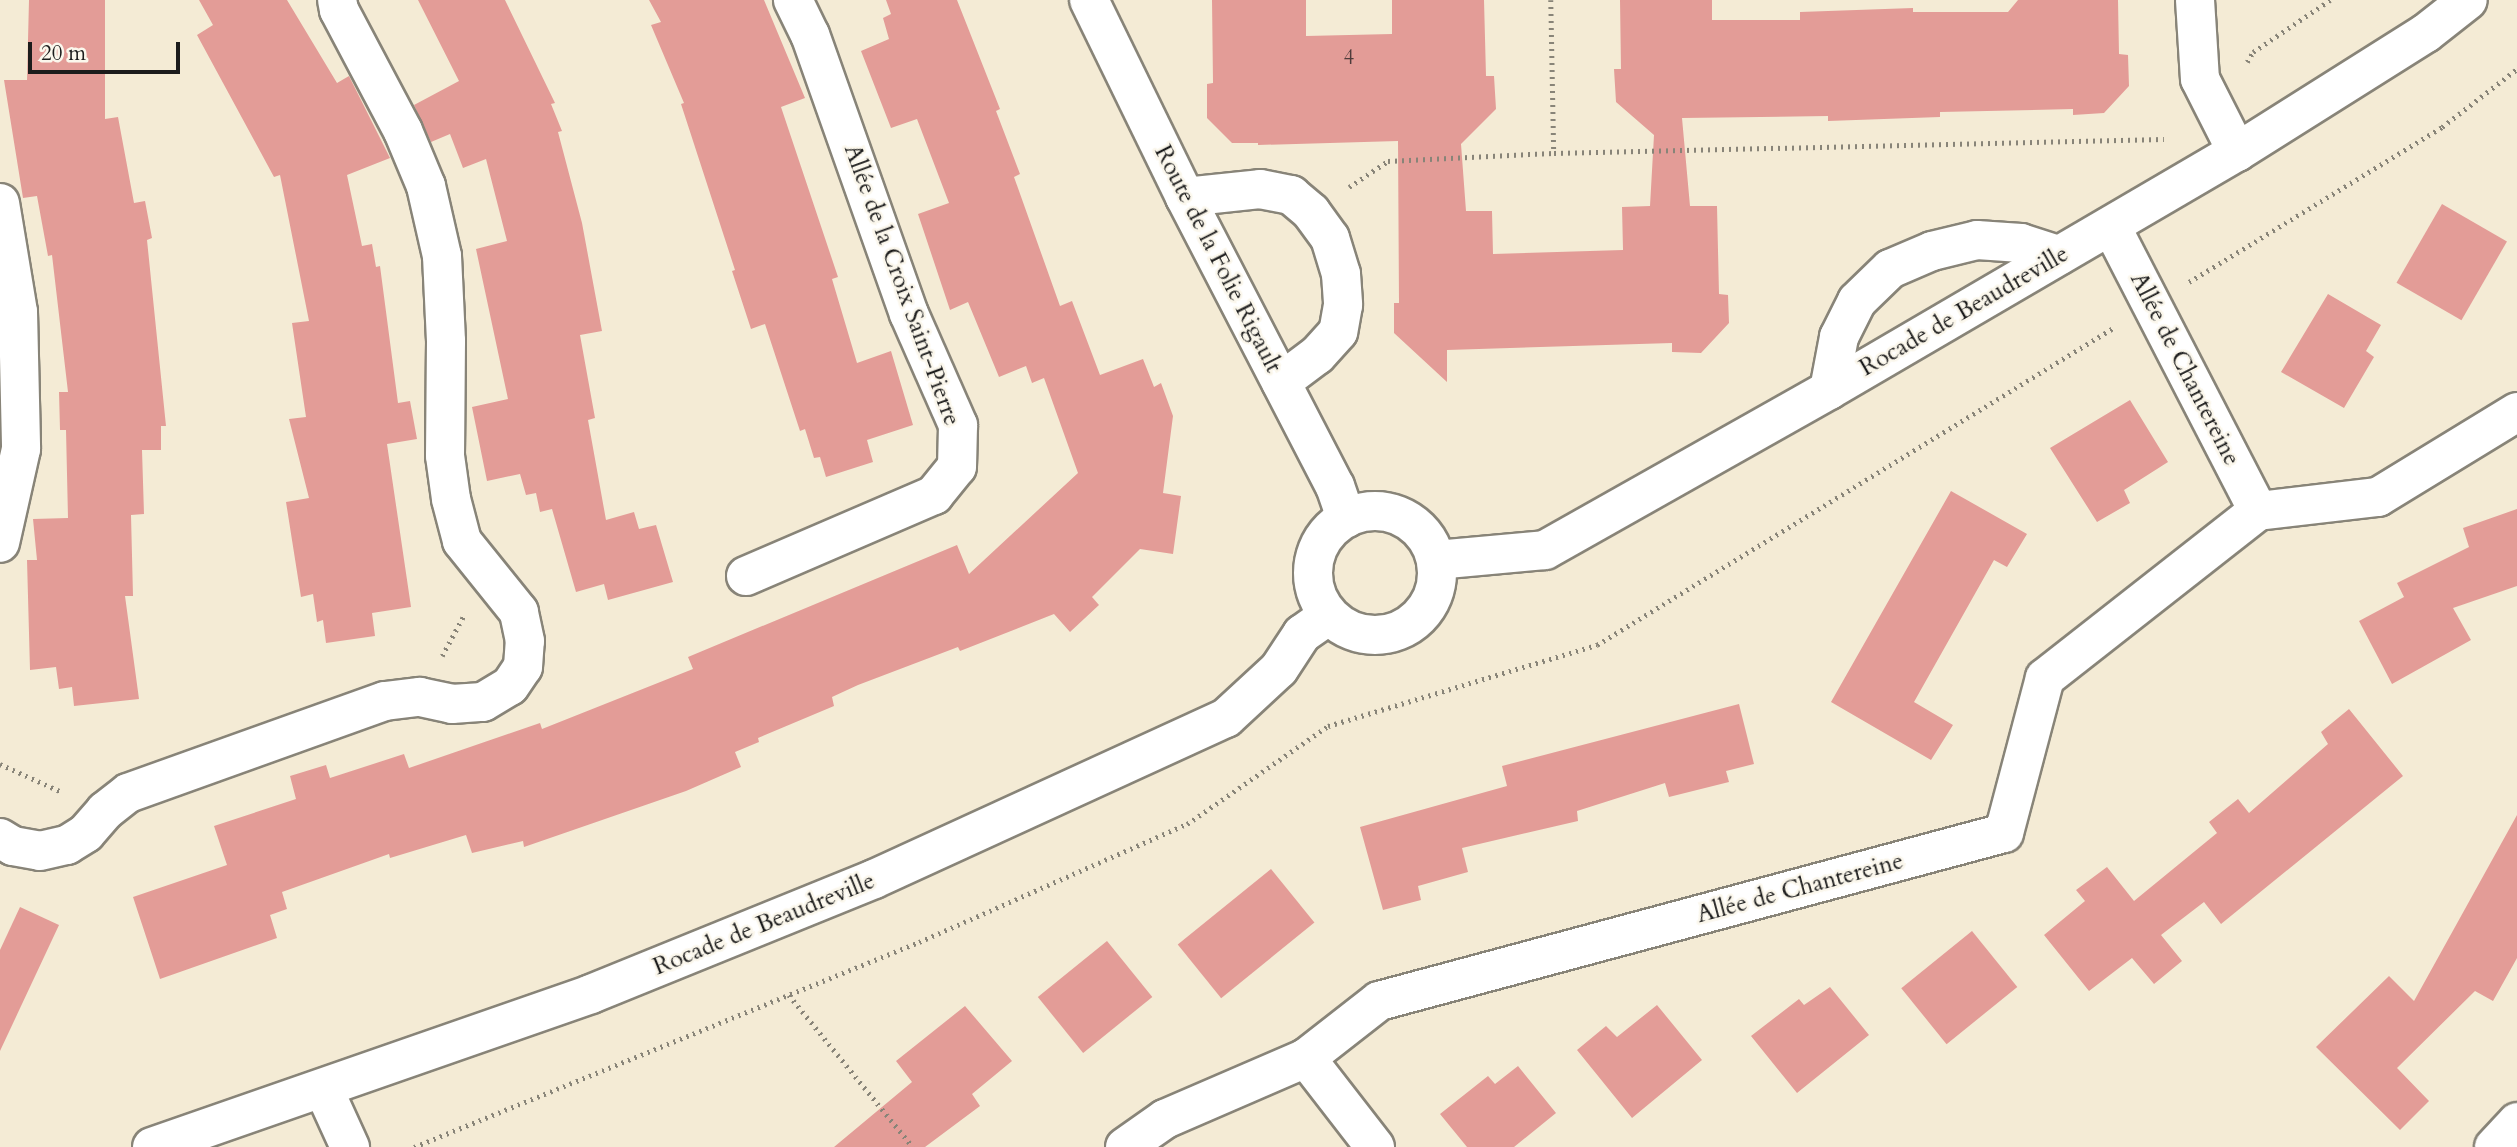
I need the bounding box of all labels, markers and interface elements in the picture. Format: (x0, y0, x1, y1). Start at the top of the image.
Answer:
scale bar (32, 28, 184, 72)
text: 20 m (41, 39, 86, 68)
house number: 4 (1344, 45, 1354, 71)
street label: Allée de la Croix Saint-Pierre (838, 140, 966, 430)
street label: Route de la Folie Rigault (1148, 140, 1288, 378)
street label: Rocade de Beaudreville (1854, 239, 2074, 383)
street label: Allée de Chantereine (2124, 268, 2246, 470)
street label: Allée de Chantereine (1694, 847, 1906, 929)
street label: Rocade de Beaudreville (649, 866, 879, 982)

